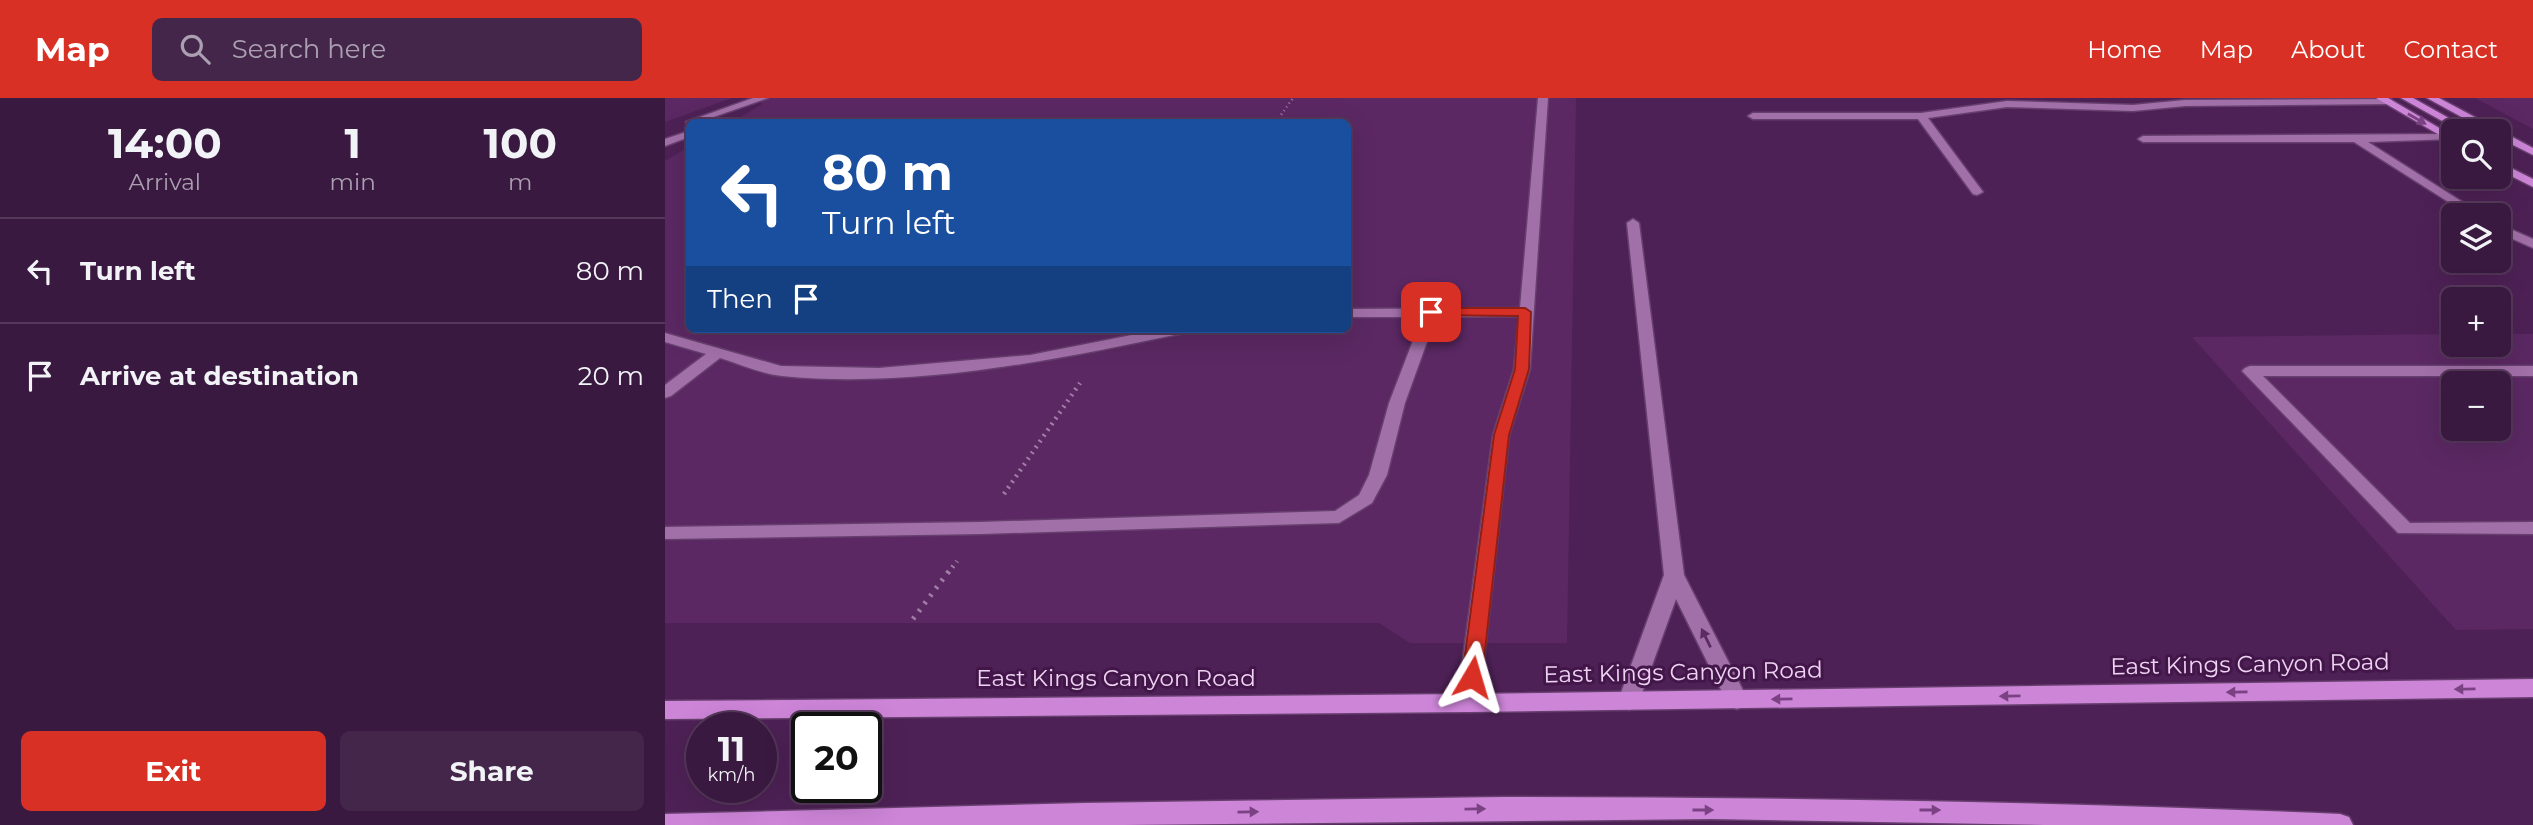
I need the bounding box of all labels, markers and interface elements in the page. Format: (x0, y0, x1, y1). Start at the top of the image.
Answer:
search box (152, 18, 642, 81)
text: Map (35, 29, 110, 69)
icon: search (176, 30, 214, 68)
text: Search here (232, 33, 386, 65)
text: Home (2087, 35, 2162, 64)
text: Map (2200, 35, 2253, 64)
text: About (2291, 35, 2365, 64)
text: Contact (2403, 35, 2498, 64)
one-way arrow (2408, 113, 2427, 125)
text: 14:00 (108, 117, 222, 169)
text: 1 (344, 117, 361, 169)
text: 100 (484, 117, 557, 169)
map controls (2441, 119, 2511, 441)
button: search (2441, 119, 2511, 189)
text: 80 m (822, 143, 953, 202)
icon: left (707, 147, 798, 238)
text: Arrival (129, 168, 201, 196)
text: min (330, 168, 376, 196)
text: m (508, 168, 533, 196)
text: Turn left (822, 203, 956, 242)
button: layers (2441, 203, 2511, 273)
icon: left (21, 252, 59, 290)
text: Turn left (80, 255, 196, 287)
text: 80 m (576, 255, 644, 287)
icon: arrive (787, 280, 825, 318)
pin (1401, 282, 1461, 342)
text: Then (707, 283, 773, 315)
button: + (2441, 287, 2511, 357)
icon: arrive (1412, 293, 1450, 331)
icon: arrive (21, 357, 59, 395)
text: Arrive at destination (80, 360, 359, 392)
text: 20 m (578, 360, 644, 392)
button: − (2441, 371, 2511, 441)
one-way arrow (1701, 628, 1712, 648)
position arrow (1435, 640, 1509, 714)
street label: East Kings Canyon Road (2110, 648, 2390, 680)
street label: East Kings Canyon Road (1543, 656, 1823, 688)
street label: East Kings Canyon Road (976, 664, 1256, 692)
one-way arrow (2454, 683, 2476, 694)
one-way arrow (2226, 686, 2248, 698)
one-way arrow (1999, 690, 2021, 701)
one-way arrow (1771, 693, 1793, 705)
speed limit sign: 20 (791, 712, 882, 803)
text: 11 (718, 727, 745, 770)
button: Exit (21, 731, 326, 811)
button: Share (340, 731, 644, 811)
text: km/h (707, 764, 756, 786)
one-way arrow (1464, 803, 1486, 815)
one-way arrow (1692, 804, 1714, 816)
one-way arrow (1919, 804, 1941, 816)
one-way arrow (1237, 806, 1259, 818)

